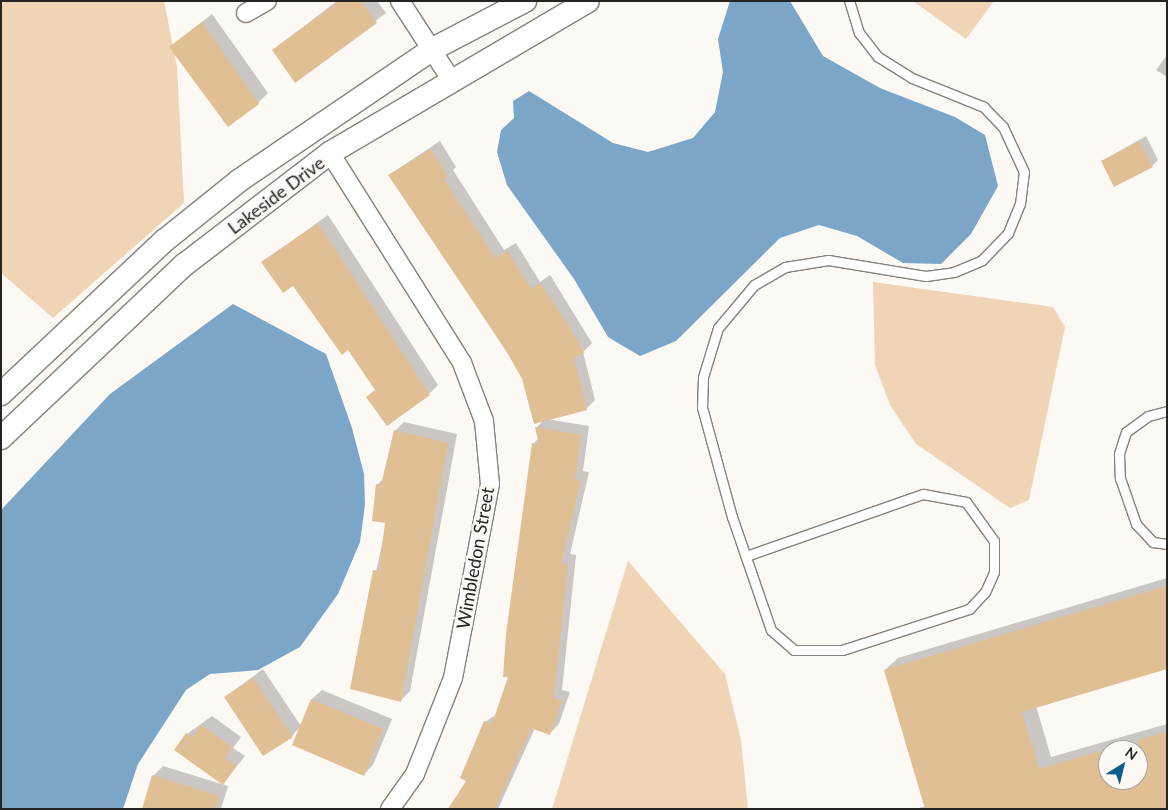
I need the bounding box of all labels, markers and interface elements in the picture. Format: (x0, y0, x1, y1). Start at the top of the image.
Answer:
street label: Lakeside Drive (223, 152, 329, 238)
street label: Wimbledon Street (452, 485, 498, 631)
north arrow (1098, 740, 1148, 790)
text: N (1122, 743, 1141, 763)

